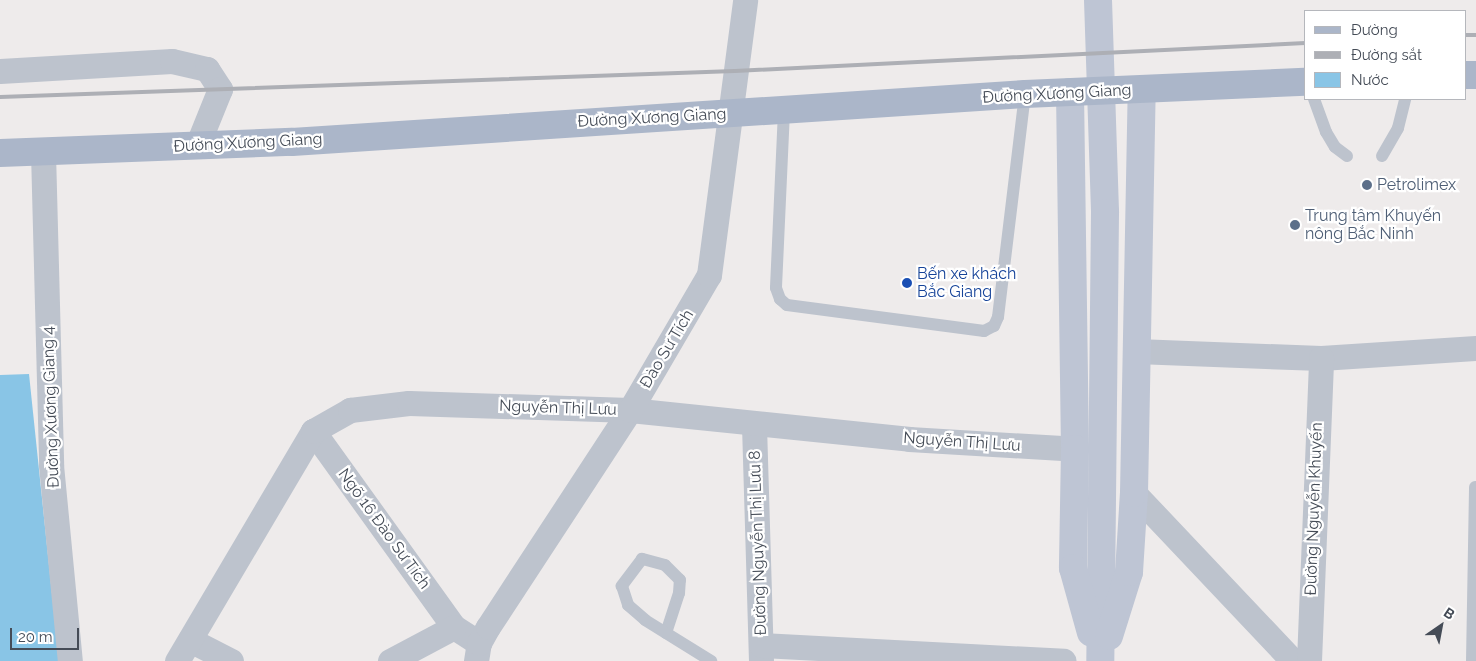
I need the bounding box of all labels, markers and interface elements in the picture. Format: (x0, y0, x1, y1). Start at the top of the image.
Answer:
legend (1304, 10, 1466, 100)
text: Đường (1351, 21, 1398, 39)
text: Đường sắt (1351, 46, 1422, 64)
text: Nước (1351, 71, 1389, 89)
street label: Đường Xương Giang (982, 81, 1132, 107)
street label: Đường Xương Giang (577, 105, 727, 131)
street label: Đường Xương Giang (173, 130, 323, 156)
place label: Petrolimex (1377, 175, 1456, 195)
marker: Petrolimex (1361, 179, 1373, 191)
place label: Trung tâm Khuyến nông Bắc Ninh (1305, 206, 1441, 244)
marker: Trung tâm Khuyến nông Bắc Ninh (1289, 219, 1301, 231)
place label: Bến xe khách Bắc Giang (917, 264, 1016, 302)
marker: Bến xe khách Bắc Giang (901, 277, 913, 289)
street label: Đào Sư Tích (636, 306, 698, 392)
street label: Đường Xương Giang 4 (39, 326, 63, 488)
street label: Nguyễn Thị Lưu (499, 396, 617, 420)
street label: Đường Nguyễn Khuyến (1301, 422, 1327, 596)
street label: Nguyễn Thị Lưu (902, 428, 1022, 456)
street label: Đường Nguyễn Thị Lưu 8 (745, 450, 771, 636)
street label: Ngõ 16 Đào Sư Tích (334, 465, 434, 593)
north arrow (1416, 601, 1466, 651)
text: B (1441, 604, 1458, 623)
scale bar (12, 618, 81, 650)
text: 20 m (18, 628, 53, 646)

